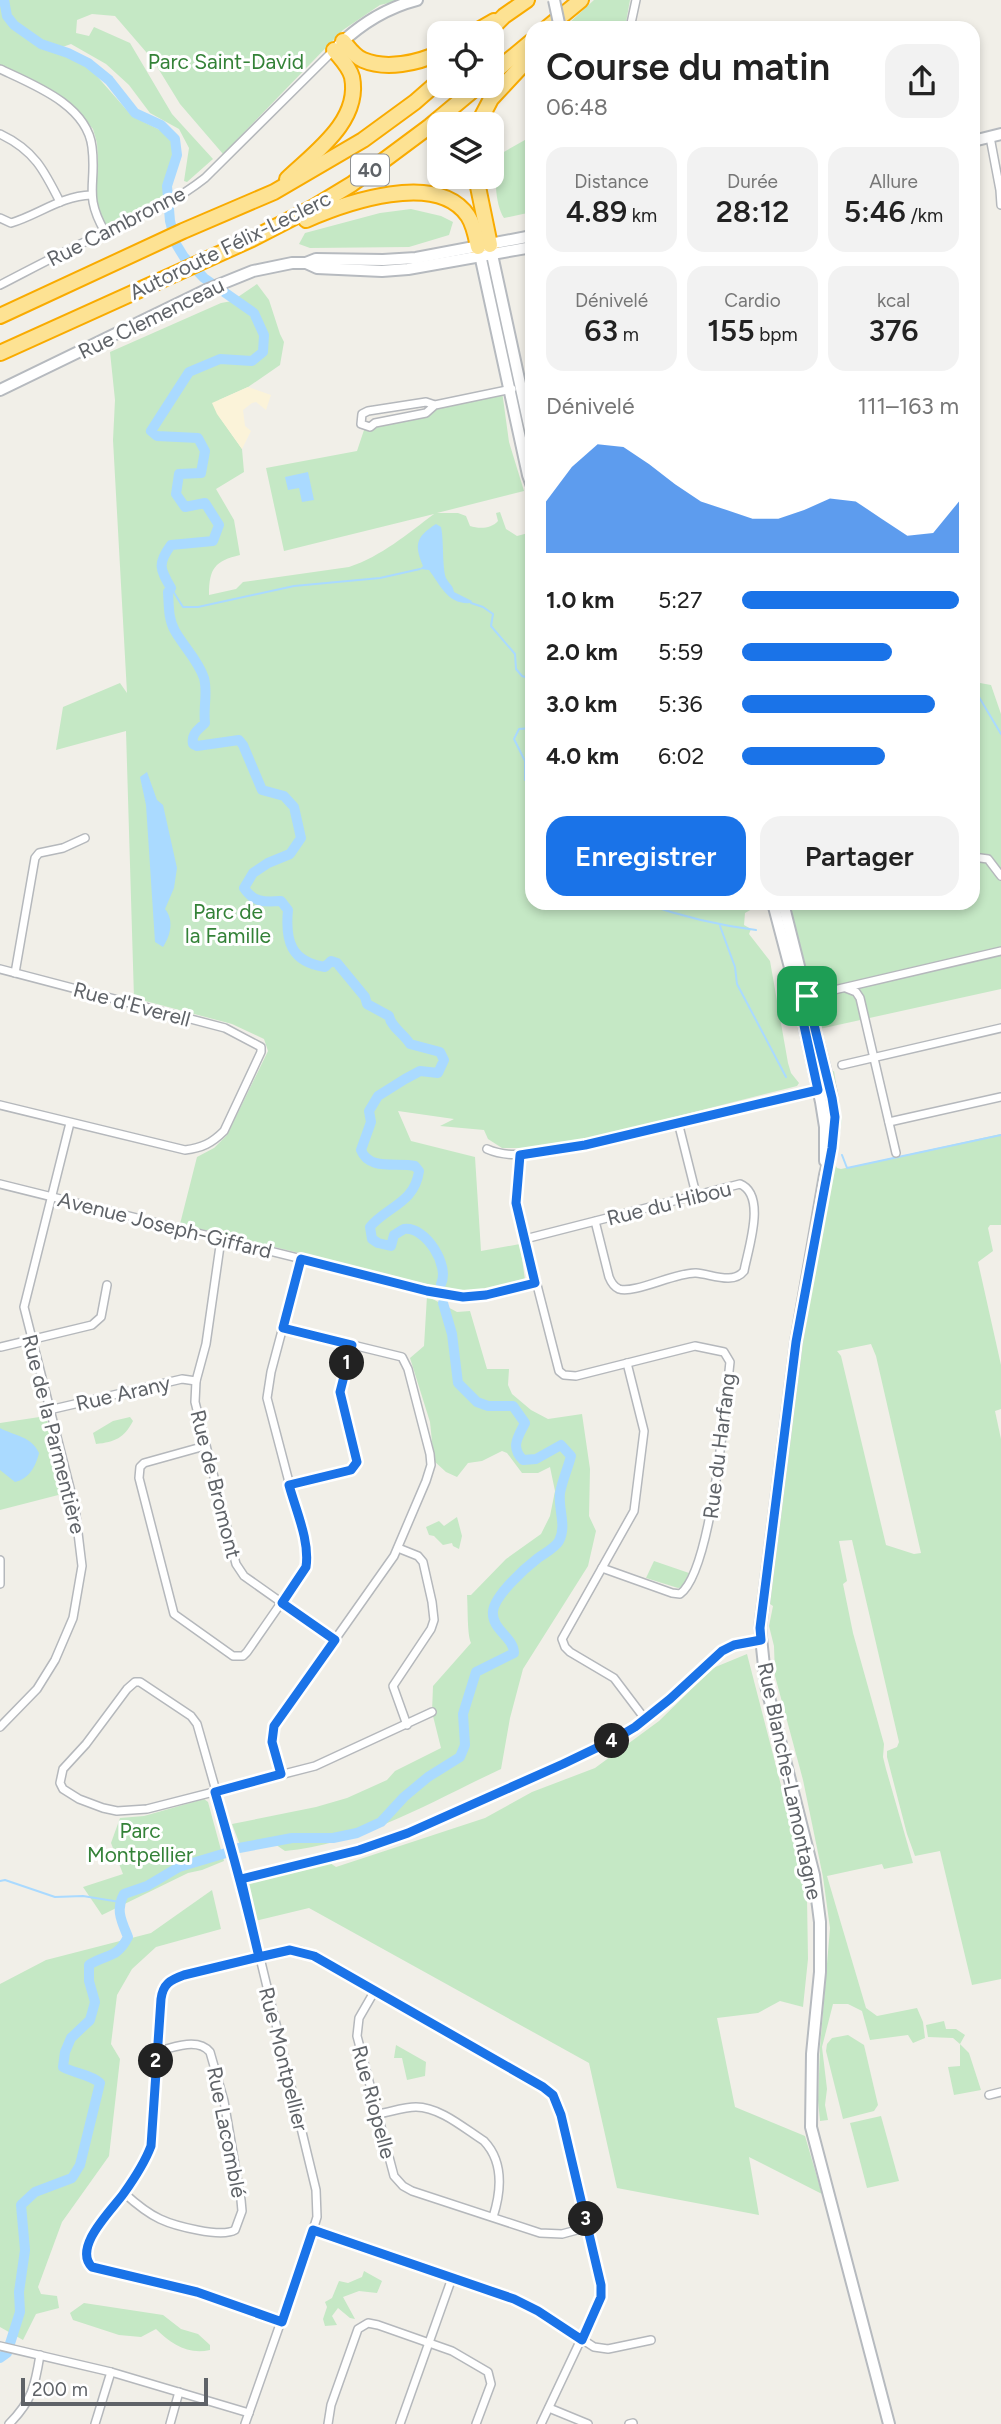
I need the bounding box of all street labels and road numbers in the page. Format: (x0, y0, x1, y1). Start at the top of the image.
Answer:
road number: 40 (351, 154, 389, 186)
street label: Rue Cambronne (43, 180, 189, 272)
street label: Autoroute Félix-Leclerc (125, 185, 335, 305)
street label: Rue Clemenceau (74, 272, 228, 364)
street label: Rue d'Everell (71, 976, 193, 1032)
street label: Rue du Hibou (604, 1175, 734, 1231)
street label: Avenue Joseph-Giffard (55, 1186, 275, 1264)
street label: Rue de la Parmentière (17, 1332, 91, 1536)
street label: Rue Arany (73, 1370, 173, 1416)
street label: Rue du Harfang (698, 1372, 740, 1520)
street label: Rue de Bromont (185, 1407, 247, 1561)
street label: Rue Blanche-Lamontagne (753, 1660, 827, 1902)
street label: Rue Montpellier (254, 1984, 314, 2134)
street label: Rue Riopelle (347, 2043, 401, 2161)
street label: Rue Lacomblé (202, 2064, 252, 2200)

